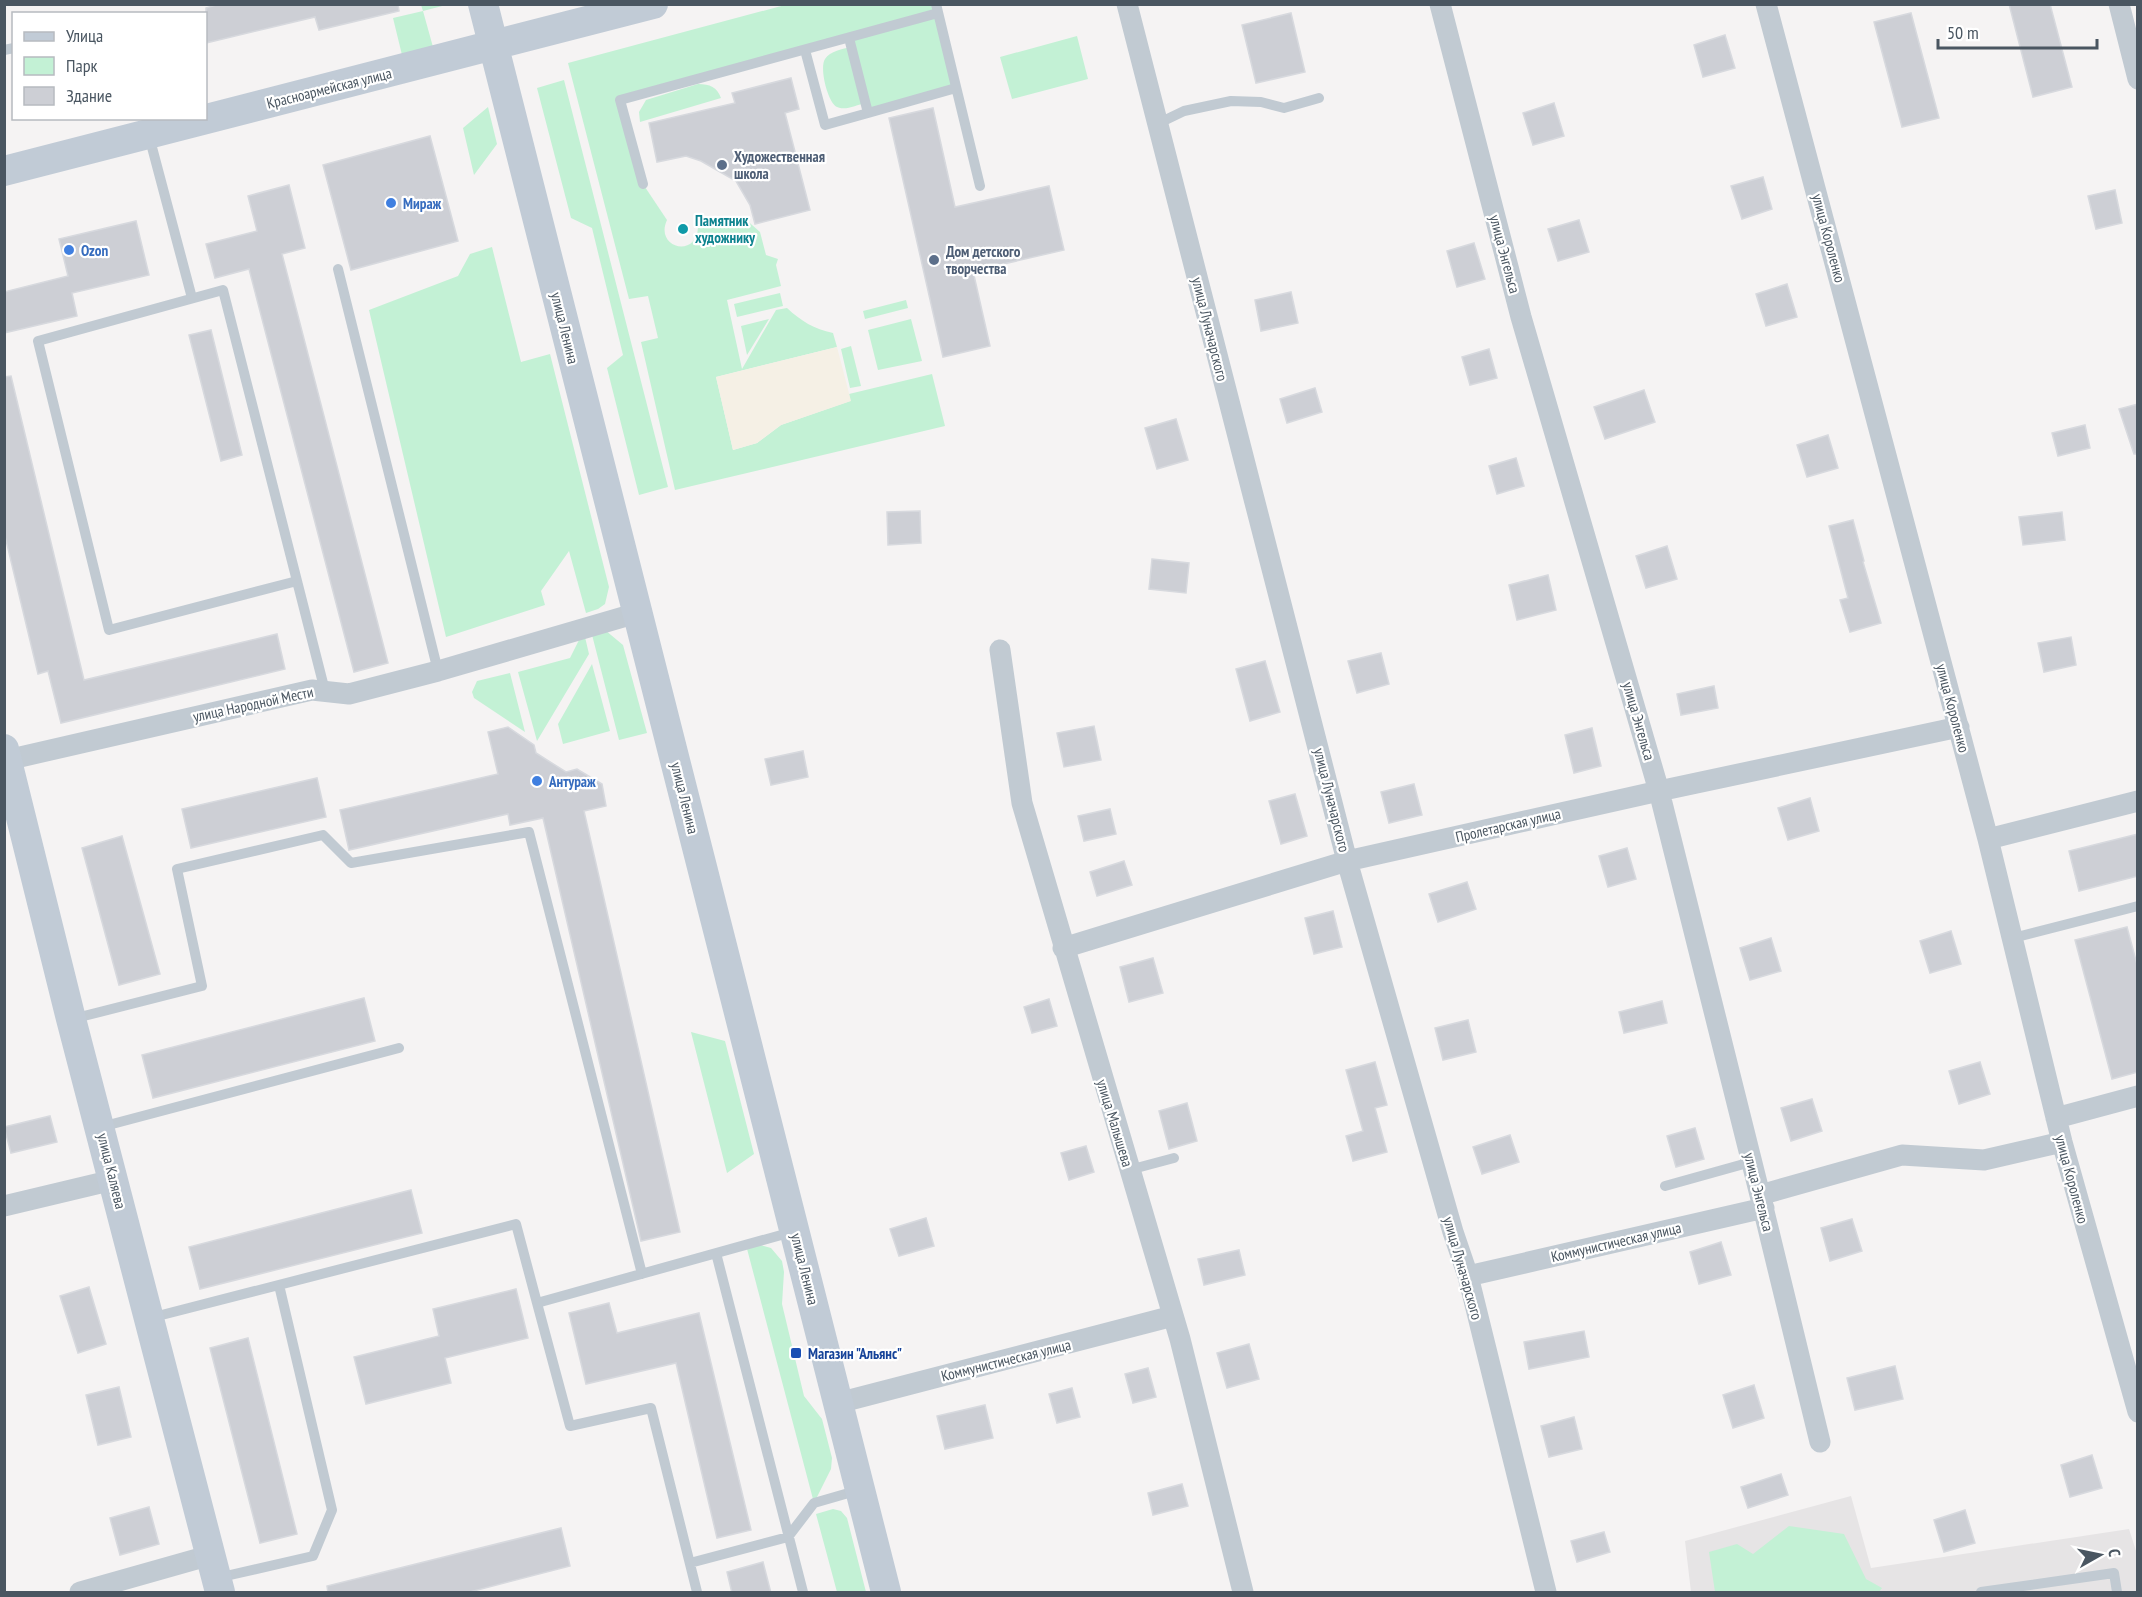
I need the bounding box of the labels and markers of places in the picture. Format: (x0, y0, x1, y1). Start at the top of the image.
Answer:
place label: Художественная школа (734, 147, 825, 183)
marker: Художественная школа (715, 158, 729, 172)
place label: Мираж (403, 194, 442, 213)
marker: Мираж (384, 196, 398, 210)
place label: Памятник художнику (695, 211, 756, 247)
marker: Памятник художнику (676, 222, 690, 236)
place label: Ozon (81, 241, 108, 260)
place label: Дом детского творчества (946, 242, 1021, 278)
marker: Ozon (62, 243, 76, 257)
marker: Дом детского творчества (927, 253, 941, 267)
place label: Антураж (548, 772, 596, 791)
marker: Антураж (530, 774, 544, 788)
place label: Магазин "Альянс" (808, 1344, 902, 1363)
marker: Магазин "Альянс" (789, 1346, 803, 1360)

